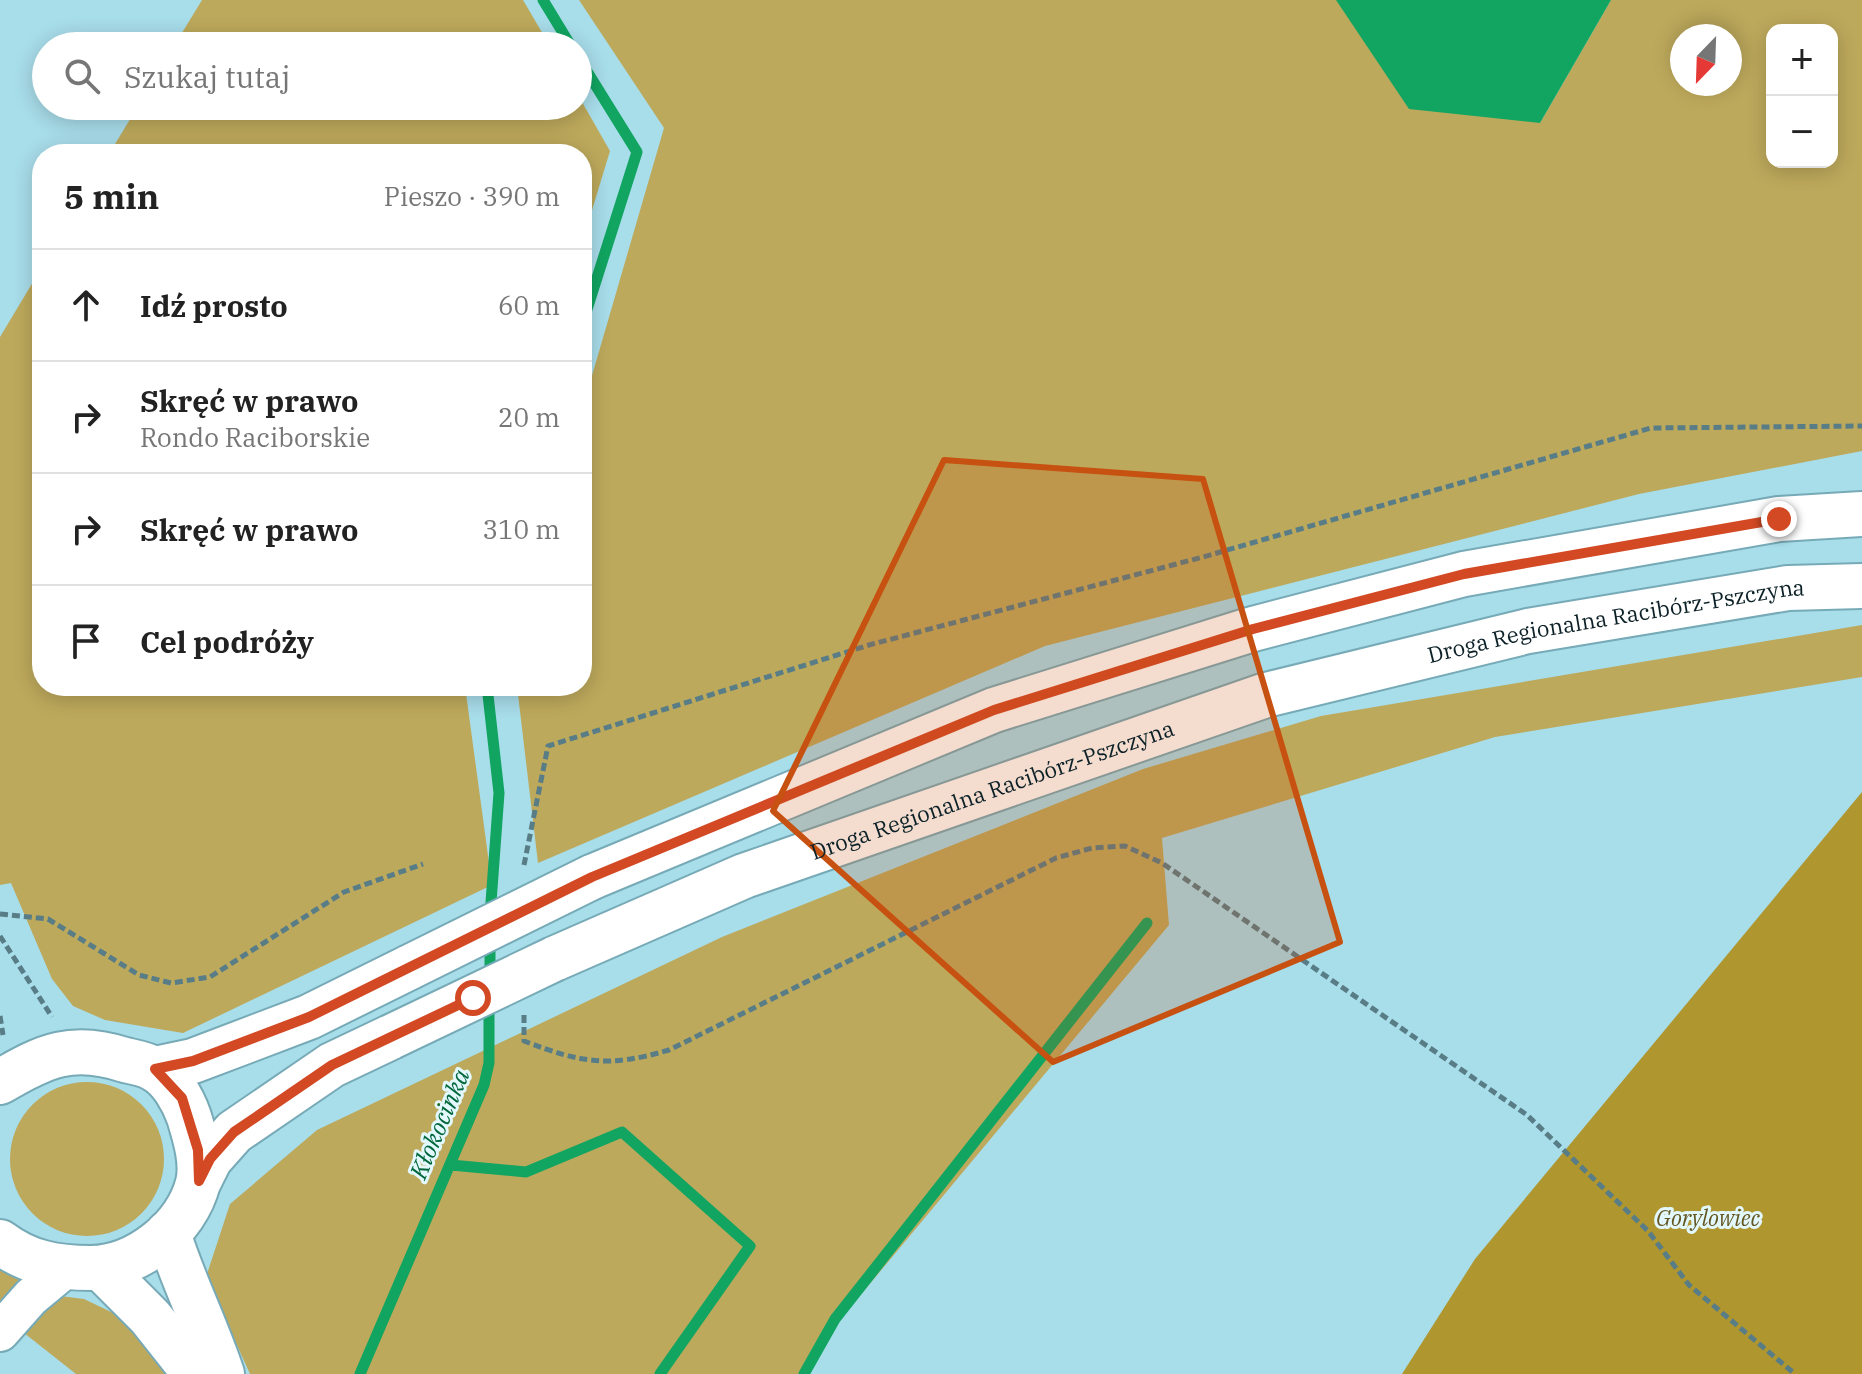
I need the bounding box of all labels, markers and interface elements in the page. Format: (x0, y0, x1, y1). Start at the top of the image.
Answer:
north arrow (1670, 24, 1742, 96)
map controls (1766, 24, 1838, 168)
button: + (1766, 24, 1838, 96)
search box (32, 32, 592, 120)
icon: search (60, 54, 104, 98)
text: Szukaj tutaj (124, 57, 290, 96)
button: − (1766, 96, 1838, 168)
text: 5 min (64, 174, 159, 218)
text: Pieszo · 390 m (384, 179, 560, 213)
icon: ahead (64, 283, 108, 327)
text: Idź prosto (140, 286, 288, 325)
text: 60 m (498, 288, 560, 322)
text: Skręć w prawo (140, 381, 359, 420)
icon: right (64, 395, 108, 439)
text: 20 m (498, 400, 560, 434)
text: Rondo Raciborskie (140, 420, 370, 454)
route end (1761, 501, 1797, 537)
icon: right (64, 507, 108, 551)
text: Skręć w prawo (140, 510, 359, 549)
text: 310 m (482, 512, 560, 546)
street label: Droga Regionalna Racibórz-Pszczyna (1424, 572, 1805, 669)
icon: arrive (64, 619, 108, 663)
text: Cel podróży (140, 622, 314, 661)
street label: Droga Regionalna Racibórz-Pszczyna (806, 713, 1178, 866)
route start (455, 980, 491, 1016)
water label: Kłokocinka (401, 1064, 477, 1184)
park label: Gorylowiec (1656, 1203, 1761, 1232)

